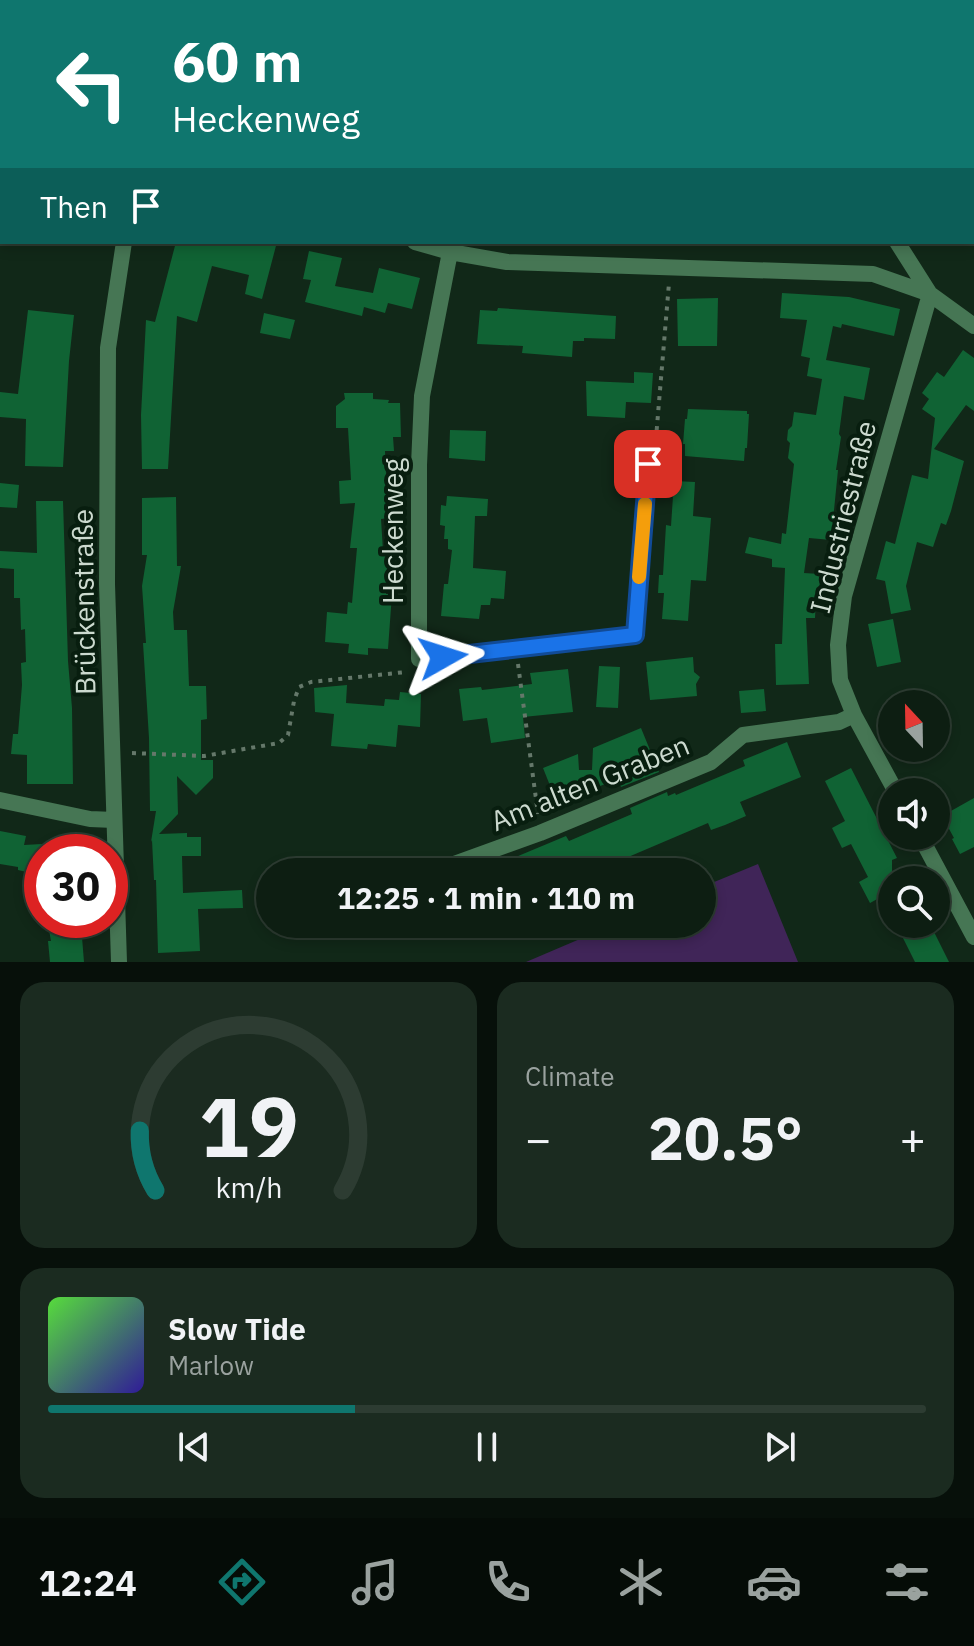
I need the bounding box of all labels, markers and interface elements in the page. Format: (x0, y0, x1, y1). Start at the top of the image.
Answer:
text: 60 m (172, 25, 302, 97)
icon: left (40, 32, 144, 136)
text: Heckenweg (172, 95, 360, 142)
icon: arrive (124, 184, 168, 228)
text: Then (40, 187, 108, 226)
street label: Industriestraße (801, 417, 884, 617)
pin (614, 430, 682, 498)
icon: arrive (626, 442, 670, 486)
street label: Heckenweg (374, 458, 411, 604)
street label: Brückenstraße (63, 509, 104, 695)
position arrow (401, 615, 485, 699)
north arrow (878, 690, 950, 762)
map controls (878, 690, 950, 938)
street label: Am alten Graben (485, 726, 695, 839)
button: sound (878, 778, 950, 850)
speed limit sign: 30 (24, 834, 128, 938)
button: search (878, 866, 950, 938)
text: 12:25 · 1 min · 110 m (337, 878, 635, 917)
text: Climate (525, 1059, 615, 1093)
text: 19 (199, 1072, 298, 1180)
text: 20.5° (648, 1098, 803, 1177)
text: − (525, 1110, 551, 1167)
text: + (900, 1110, 926, 1167)
text: km/h (215, 1169, 282, 1206)
text: Slow Tide (168, 1309, 306, 1348)
text: Marlow (168, 1348, 254, 1382)
icon: previous (172, 1425, 216, 1469)
icon: pause (465, 1425, 509, 1469)
icon: next (758, 1425, 802, 1469)
icon: directions (214, 1554, 270, 1610)
icon: music (347, 1554, 403, 1610)
icon: phone (480, 1554, 536, 1610)
icon: climate (613, 1554, 669, 1610)
icon: car (746, 1554, 802, 1610)
icon: filters (879, 1554, 935, 1610)
text: 12:24 (39, 1559, 137, 1606)

